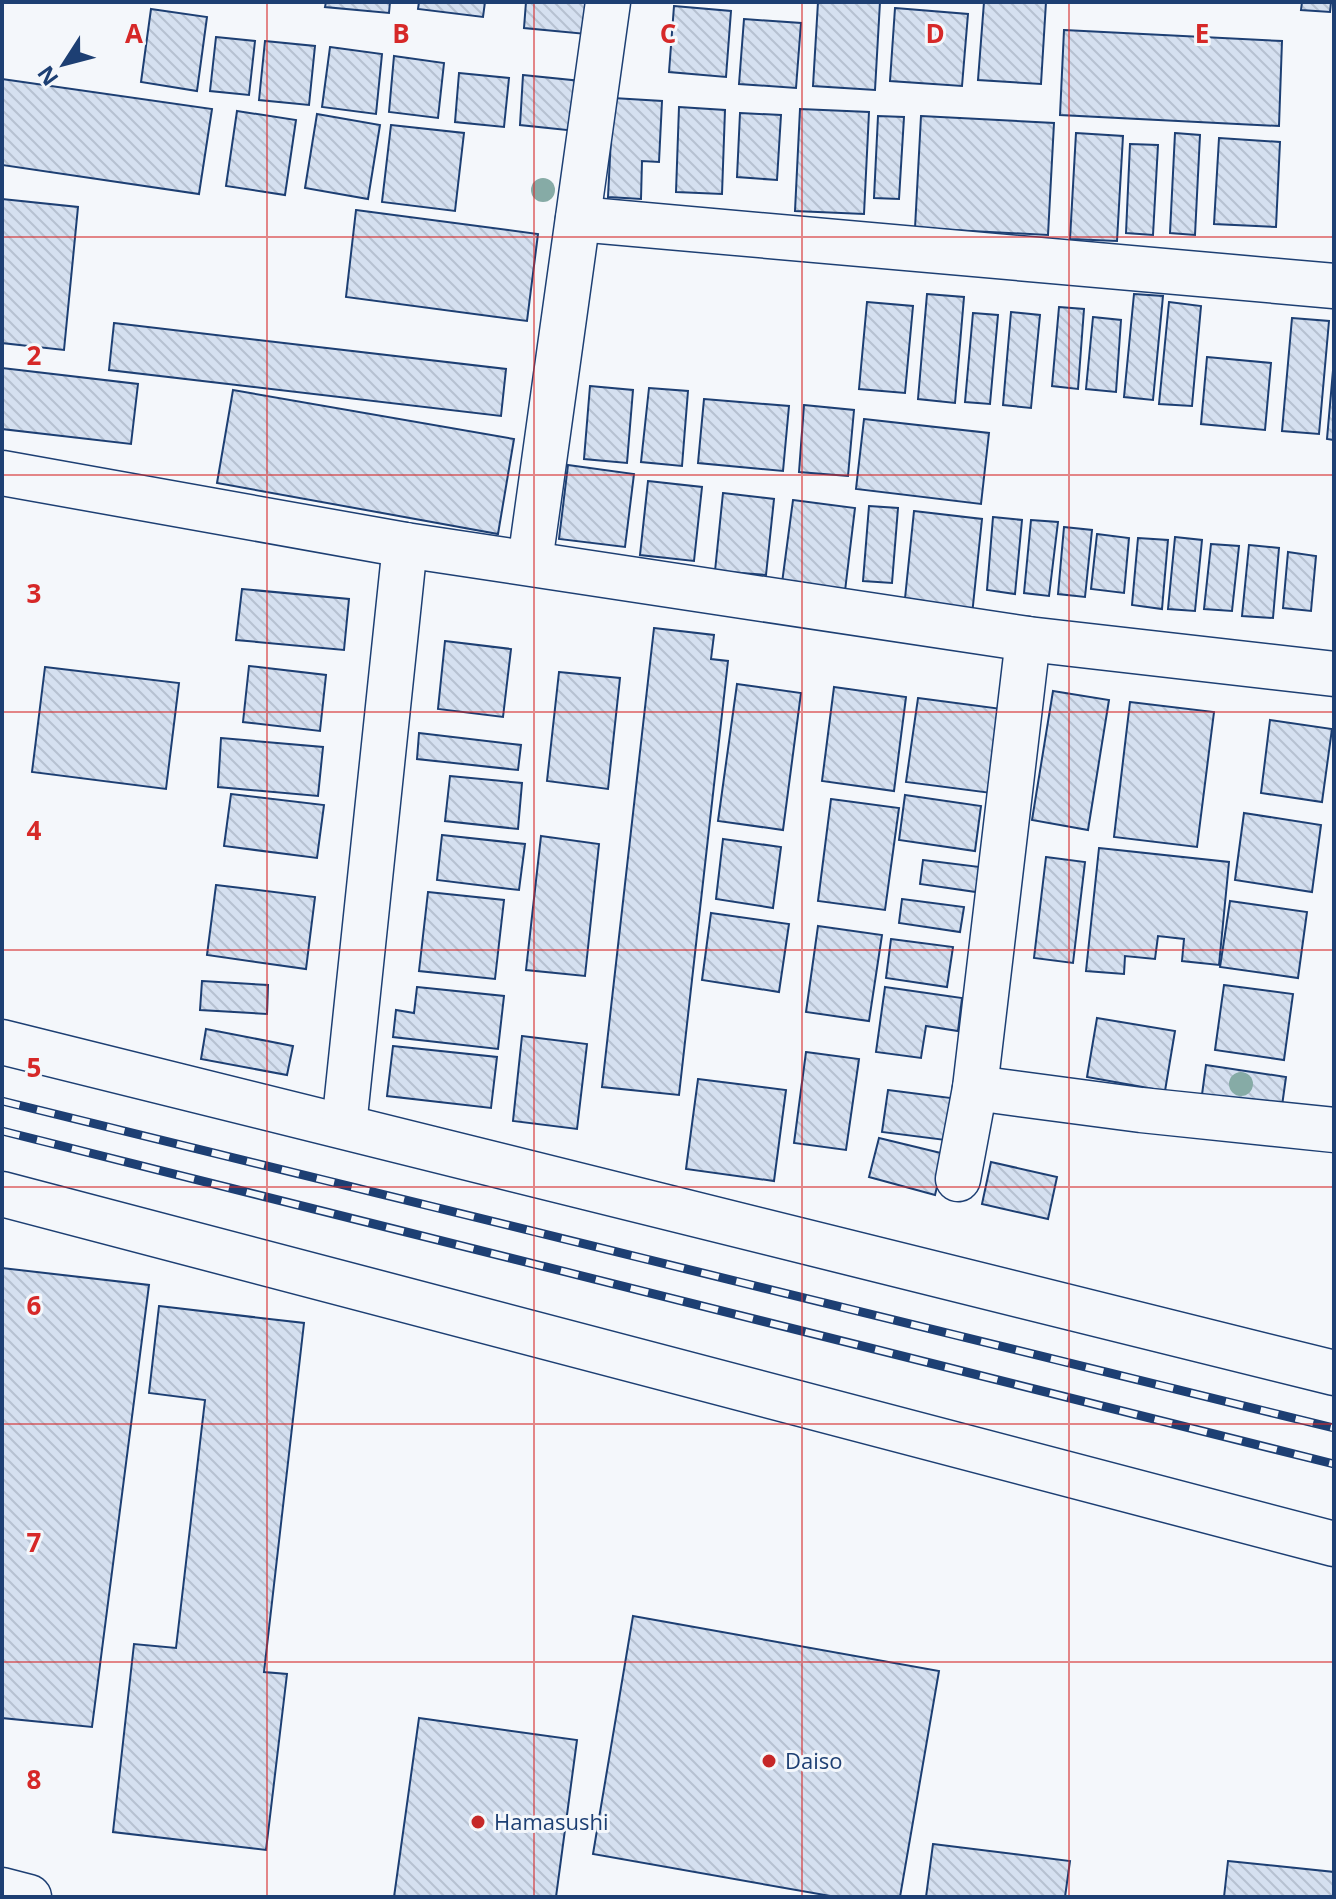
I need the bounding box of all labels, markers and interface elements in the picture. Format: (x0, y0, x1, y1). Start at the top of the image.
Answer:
text: A (125, 15, 143, 51)
text: B (392, 15, 410, 51)
text: C (660, 15, 676, 51)
text: D (925, 15, 945, 51)
text: E (1195, 15, 1209, 51)
north arrow (24, 24, 104, 104)
text: N (30, 60, 64, 92)
text: 2 (27, 337, 42, 373)
text: 3 (27, 575, 41, 611)
text: 4 (27, 812, 42, 848)
text: 5 (27, 1049, 41, 1085)
text: 6 (27, 1287, 42, 1323)
text: 7 (27, 1524, 42, 1560)
place label: Daiso (785, 1745, 842, 1775)
marker: Daiso (760, 1752, 778, 1770)
text: 8 (27, 1761, 41, 1797)
place label: Hamasushi (494, 1806, 609, 1836)
marker: Hamasushi (469, 1813, 487, 1831)

